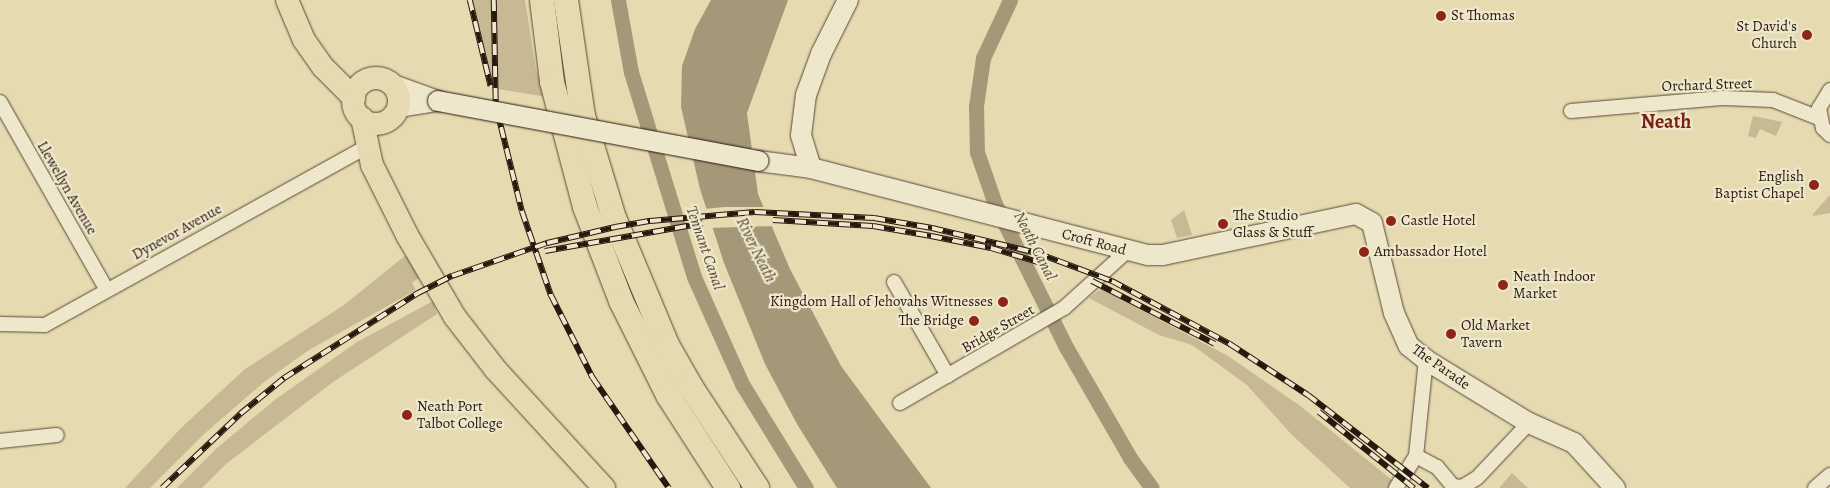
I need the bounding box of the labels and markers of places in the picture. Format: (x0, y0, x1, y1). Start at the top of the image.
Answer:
place label: St Thomas (1451, 7, 1515, 25)
marker: St Thomas (1435, 10, 1447, 22)
place label: St David's Church (1736, 17, 1797, 52)
marker: St David's Church (1801, 29, 1813, 41)
place label: English Baptist Chapel (1714, 167, 1804, 202)
marker: English Baptist Chapel (1808, 179, 1820, 191)
place label: The Studio Glass & Stuff (1233, 206, 1312, 241)
place label: Castle Hotel (1401, 212, 1476, 230)
marker: Castle Hotel (1385, 215, 1397, 227)
marker: The Studio Glass & Stuff (1217, 218, 1229, 230)
place label: Ambassador Hotel (1374, 243, 1487, 261)
marker: Ambassador Hotel (1358, 246, 1370, 258)
place label: Neath Indoor Market (1513, 267, 1595, 302)
marker: Neath Indoor Market (1497, 279, 1509, 291)
place label: Kingdom Hall of Jehovahs Witnesses (770, 293, 993, 311)
marker: Kingdom Hall of Jehovahs Witnesses (997, 296, 1009, 308)
place label: The Bridge (898, 312, 964, 330)
marker: The Bridge (968, 315, 980, 327)
place label: Old Market Tavern (1461, 316, 1530, 351)
marker: Old Market Tavern (1445, 328, 1457, 340)
place label: Neath Port Talbot College (417, 397, 503, 432)
marker: Neath Port Talbot College (401, 409, 413, 421)

